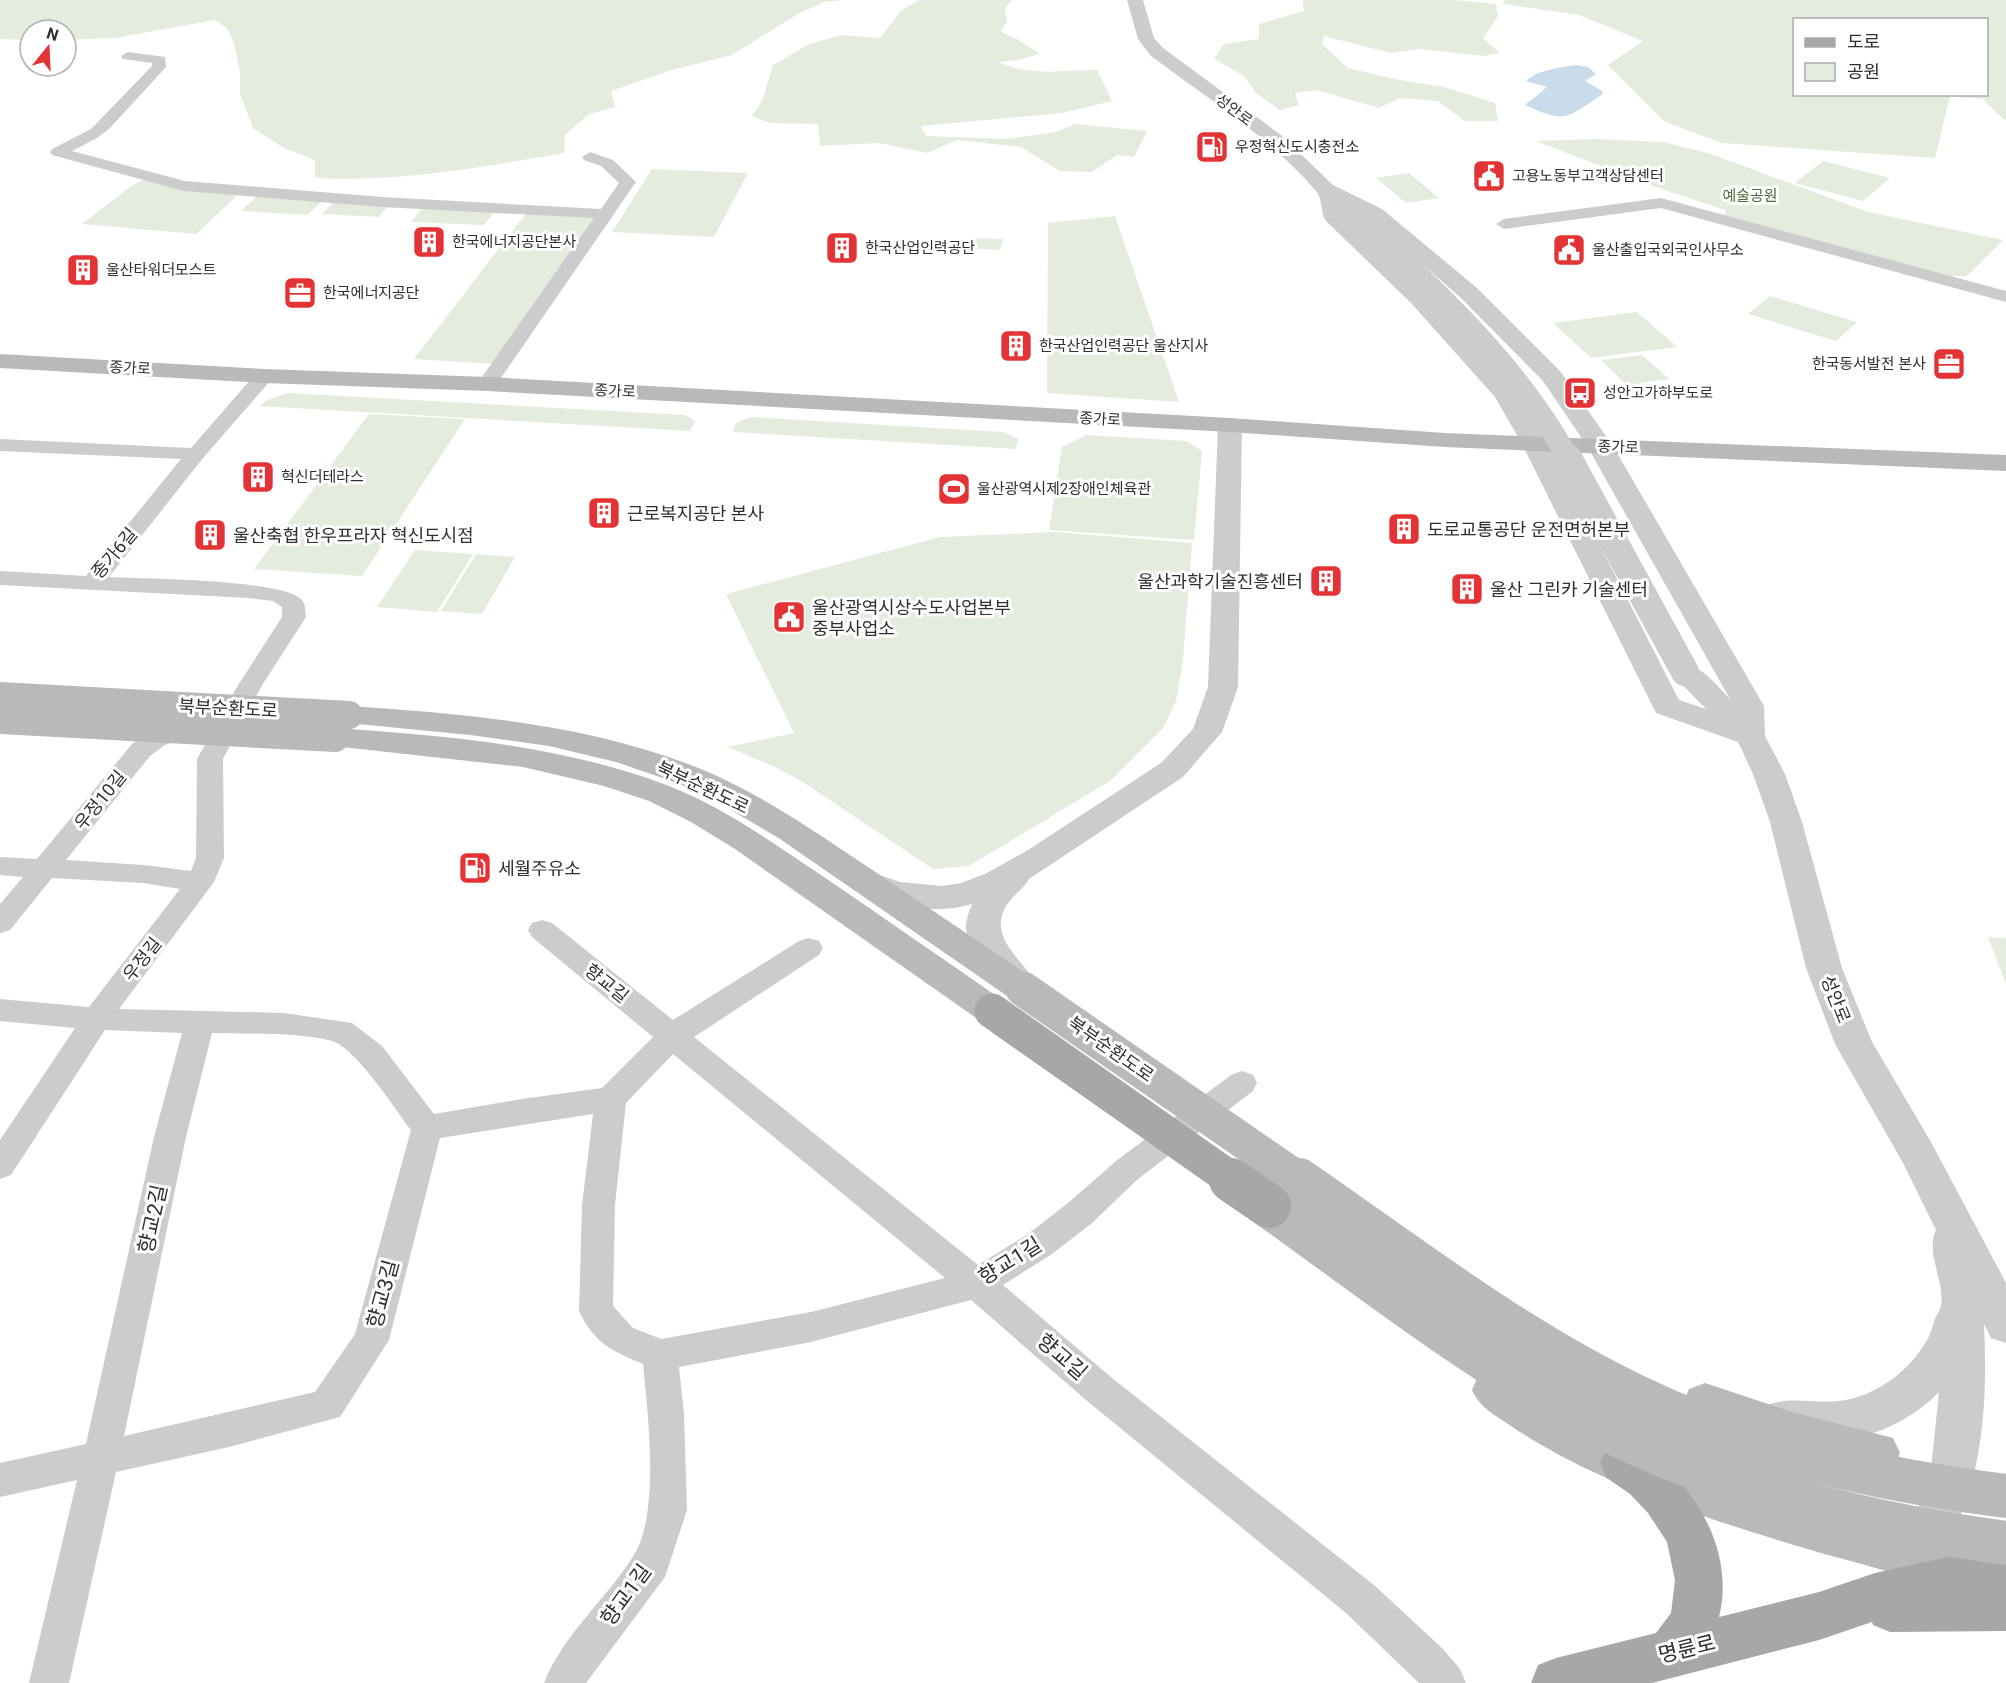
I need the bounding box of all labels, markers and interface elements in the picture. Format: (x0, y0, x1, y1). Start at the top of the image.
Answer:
north arrow (18, 18, 78, 78)
legend (1793, 18, 1988, 96)
text: N (44, 23, 61, 45)
text: 도로 (1847, 31, 1880, 52)
text: 공원 (1847, 61, 1880, 82)
street label: 성안로 (1212, 90, 1256, 130)
fuel station icon: 우정혁신도시충전소 (1194, 129, 1230, 165)
place label: 우정혁신도시충전소 (1235, 138, 1359, 156)
public building icon: 고용노동부고객상담센터 (1471, 158, 1507, 194)
place label: 고용노동부고객상담센터 (1512, 167, 1664, 185)
park label: 예술공원 (1722, 187, 1778, 205)
building icon: 한국에너지공단본사 (411, 224, 447, 260)
building icon: 한국산업인력공단 (824, 230, 860, 266)
public building icon: 울산출입국외국인사무소 (1551, 232, 1587, 268)
place label: 한국에너지공단본사 (452, 233, 576, 251)
place label: 한국산업인력공단 (865, 239, 976, 257)
place label: 울산출입국외국인사무소 (1592, 241, 1744, 259)
building icon: 울산타워더모스트 (65, 252, 101, 288)
place label: 울산타워더모스트 (106, 261, 217, 279)
office icon: 한국에너지공단 (282, 275, 318, 311)
place label: 한국에너지공단 (323, 284, 420, 302)
building icon: 한국산업인력공단 울산지사 (998, 328, 1034, 364)
place label: 한국산업인력공단 울산지사 (1039, 337, 1209, 355)
office icon: 한국동서발전 본사 (1931, 346, 1967, 382)
place label: 한국동서발전 본사 (1812, 355, 1926, 373)
street label: 종가로 (109, 358, 151, 378)
bus stop icon: 성안고가하부도로 (1562, 375, 1598, 411)
street label: 종가로 (594, 381, 636, 401)
place label: 성안고가하부도로 (1603, 384, 1713, 402)
street label: 종가로 (1079, 409, 1121, 429)
street label: 종가로 (1597, 437, 1639, 457)
building icon: 혁신더테라스 (240, 459, 276, 495)
place label: 혁신더테라스 (281, 468, 364, 486)
sports icon: 울산광역시제2장애인체육관 (936, 471, 972, 507)
place label: 울산광역시제2장애인체육관 (977, 480, 1151, 498)
building icon: 근로복지공단 본사 (586, 495, 622, 531)
place label: 근로복지공단 본사 (627, 503, 764, 524)
building icon: 도로교통공단 운전면허본부 (1386, 511, 1422, 547)
building icon: 울산축협 한우프라자 혁신도시점 (192, 517, 228, 553)
place label: 도로교통공단 운전면허본부 (1427, 519, 1630, 540)
street label: 종가6길 (87, 523, 141, 583)
place label: 울산축협 한우프라자 혁신도시점 (233, 525, 474, 546)
building icon: 울산과학기술진흥센터 (1308, 563, 1344, 599)
place label: 울산과학기술진흥센터 (1137, 571, 1303, 592)
building icon: 울산 그린카 기술센터 (1449, 571, 1485, 607)
place label: 울산 그린카 기술센터 (1490, 579, 1648, 600)
place label: 울산광역시상수도사업본부 중부사업소 (812, 597, 1011, 639)
public building icon: 울산광역시상수도사업본부 중부사업소 (771, 599, 807, 635)
street label: 북부순환도로 (178, 695, 278, 721)
street label: 북부순환도로 (654, 756, 752, 818)
street label: 우정10길 (70, 766, 130, 834)
fuel station icon: 세월주유소 (457, 850, 493, 886)
place label: 세월주유소 (498, 858, 581, 879)
street label: 우정길 (118, 933, 166, 985)
street label: 향교길 (581, 959, 633, 1007)
street label: 성안로 (1817, 972, 1855, 1026)
street label: 북부순환도로 (1064, 1012, 1158, 1086)
street label: 향교2길 (134, 1182, 172, 1256)
street label: 향교1길 (974, 1232, 1046, 1290)
street label: 향교3길 (362, 1257, 404, 1331)
street label: 향교길 (1032, 1329, 1092, 1385)
street label: 향교1길 (596, 1560, 656, 1630)
street label: 명륜로 (1656, 1630, 1718, 1668)

